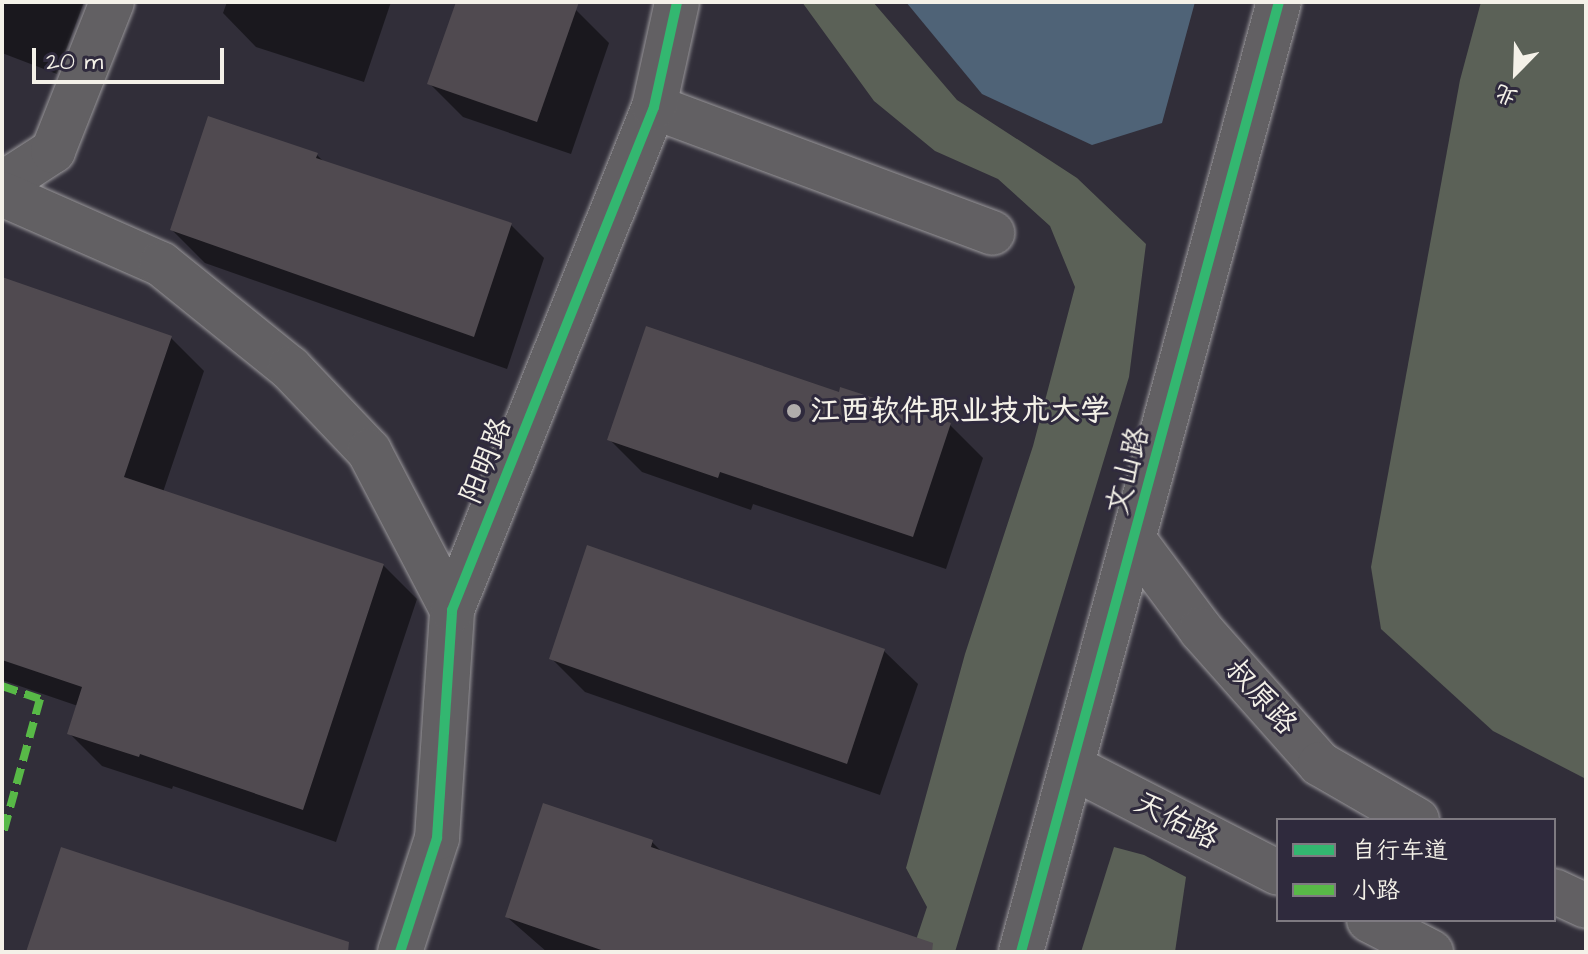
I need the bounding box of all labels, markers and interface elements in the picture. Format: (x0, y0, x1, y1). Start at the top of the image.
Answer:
scale bar (36, 32, 228, 82)
north arrow (1476, 32, 1556, 112)
text: 20 m (46, 45, 103, 79)
text: 北 (1490, 76, 1523, 113)
place label: 江西软件职业技术大学 (810, 393, 1110, 429)
marker: 江西软件职业技术大学 (785, 402, 803, 420)
street label: 阳明路 (452, 413, 520, 509)
street label: 文山路 (1099, 423, 1157, 519)
street label: 叔原路 (1218, 652, 1304, 742)
street label: 天佑路 (1128, 785, 1224, 857)
legend (1276, 818, 1556, 922)
text: 自行车道 (1352, 834, 1448, 868)
text: 小路 (1352, 874, 1400, 908)

